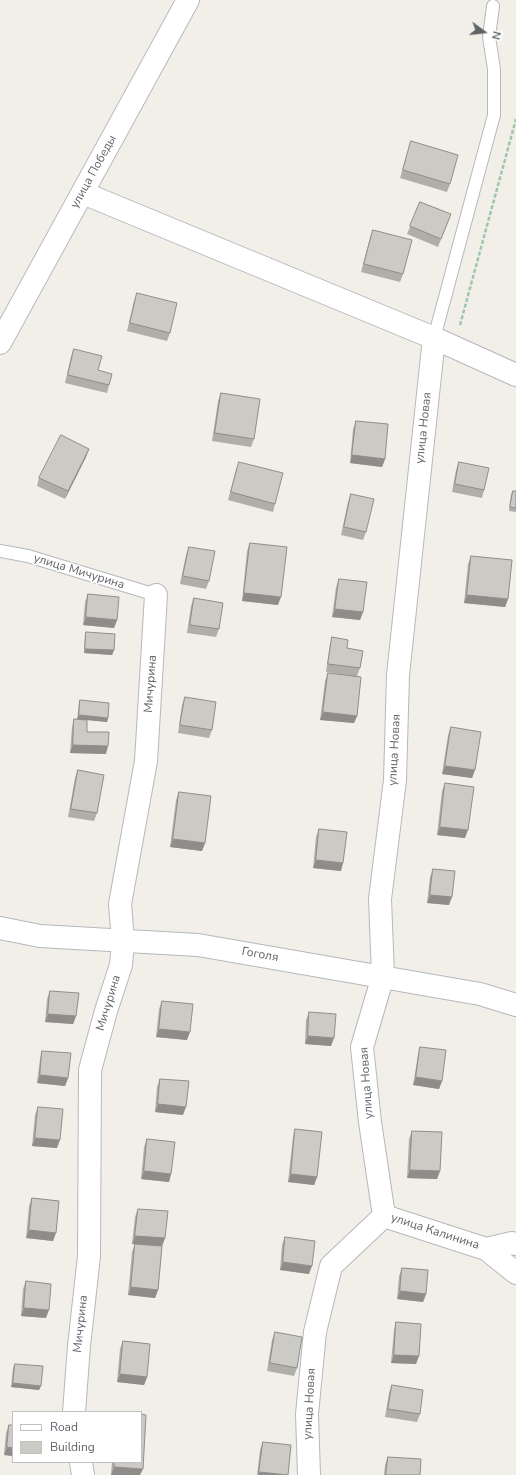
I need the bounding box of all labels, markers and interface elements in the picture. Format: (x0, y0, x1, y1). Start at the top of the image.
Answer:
north arrow (464, 12, 504, 52)
text: N (488, 29, 504, 41)
street label: улица Победы (68, 133, 120, 211)
street label: улица Новая (413, 391, 435, 465)
street label: улица Мичурина (32, 551, 126, 593)
street label: Мичурина (142, 655, 160, 713)
street label: улица Новая (386, 714, 404, 786)
street label: Гоголя (240, 945, 280, 965)
street label: Мичурина (94, 973, 124, 1033)
street label: улица Новая (357, 1047, 377, 1119)
street label: улица Калинина (389, 1211, 481, 1253)
street label: Мичурина (71, 1294, 91, 1354)
street label: улица Новая (301, 1368, 319, 1440)
legend (12, 1411, 142, 1463)
text: Road (50, 1419, 78, 1435)
text: Building (50, 1439, 95, 1455)

